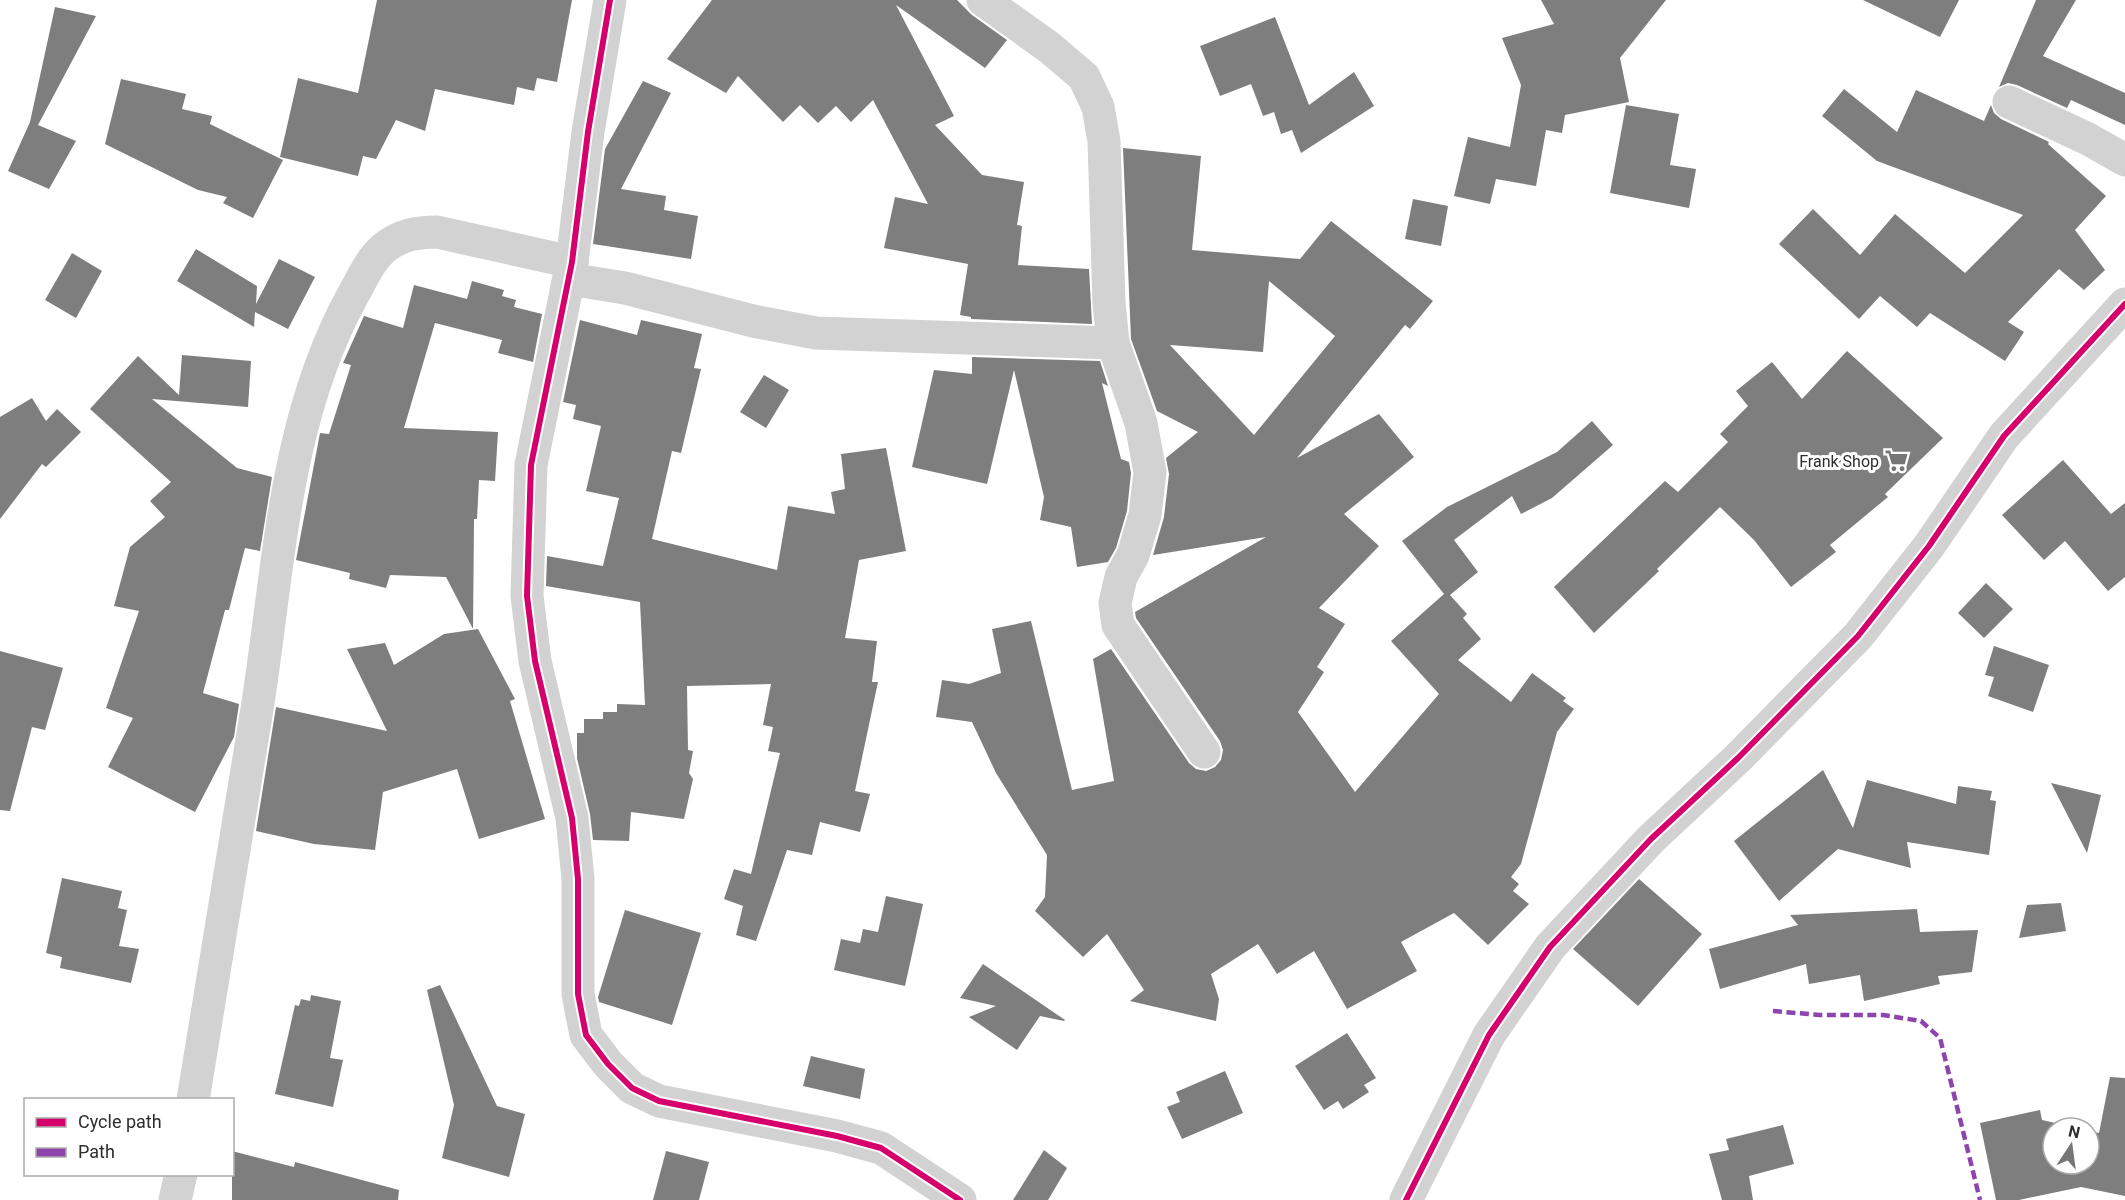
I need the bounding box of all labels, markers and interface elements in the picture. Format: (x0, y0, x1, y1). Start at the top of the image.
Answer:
supermarket icon: Frank Shop (1884, 448, 1910, 474)
place label: Frank Shop (1799, 452, 1879, 471)
legend (24, 1098, 234, 1176)
text: Cycle path (78, 1111, 162, 1132)
north arrow (2041, 1116, 2101, 1176)
text: N (2067, 1121, 2082, 1142)
text: Path (78, 1141, 115, 1162)

